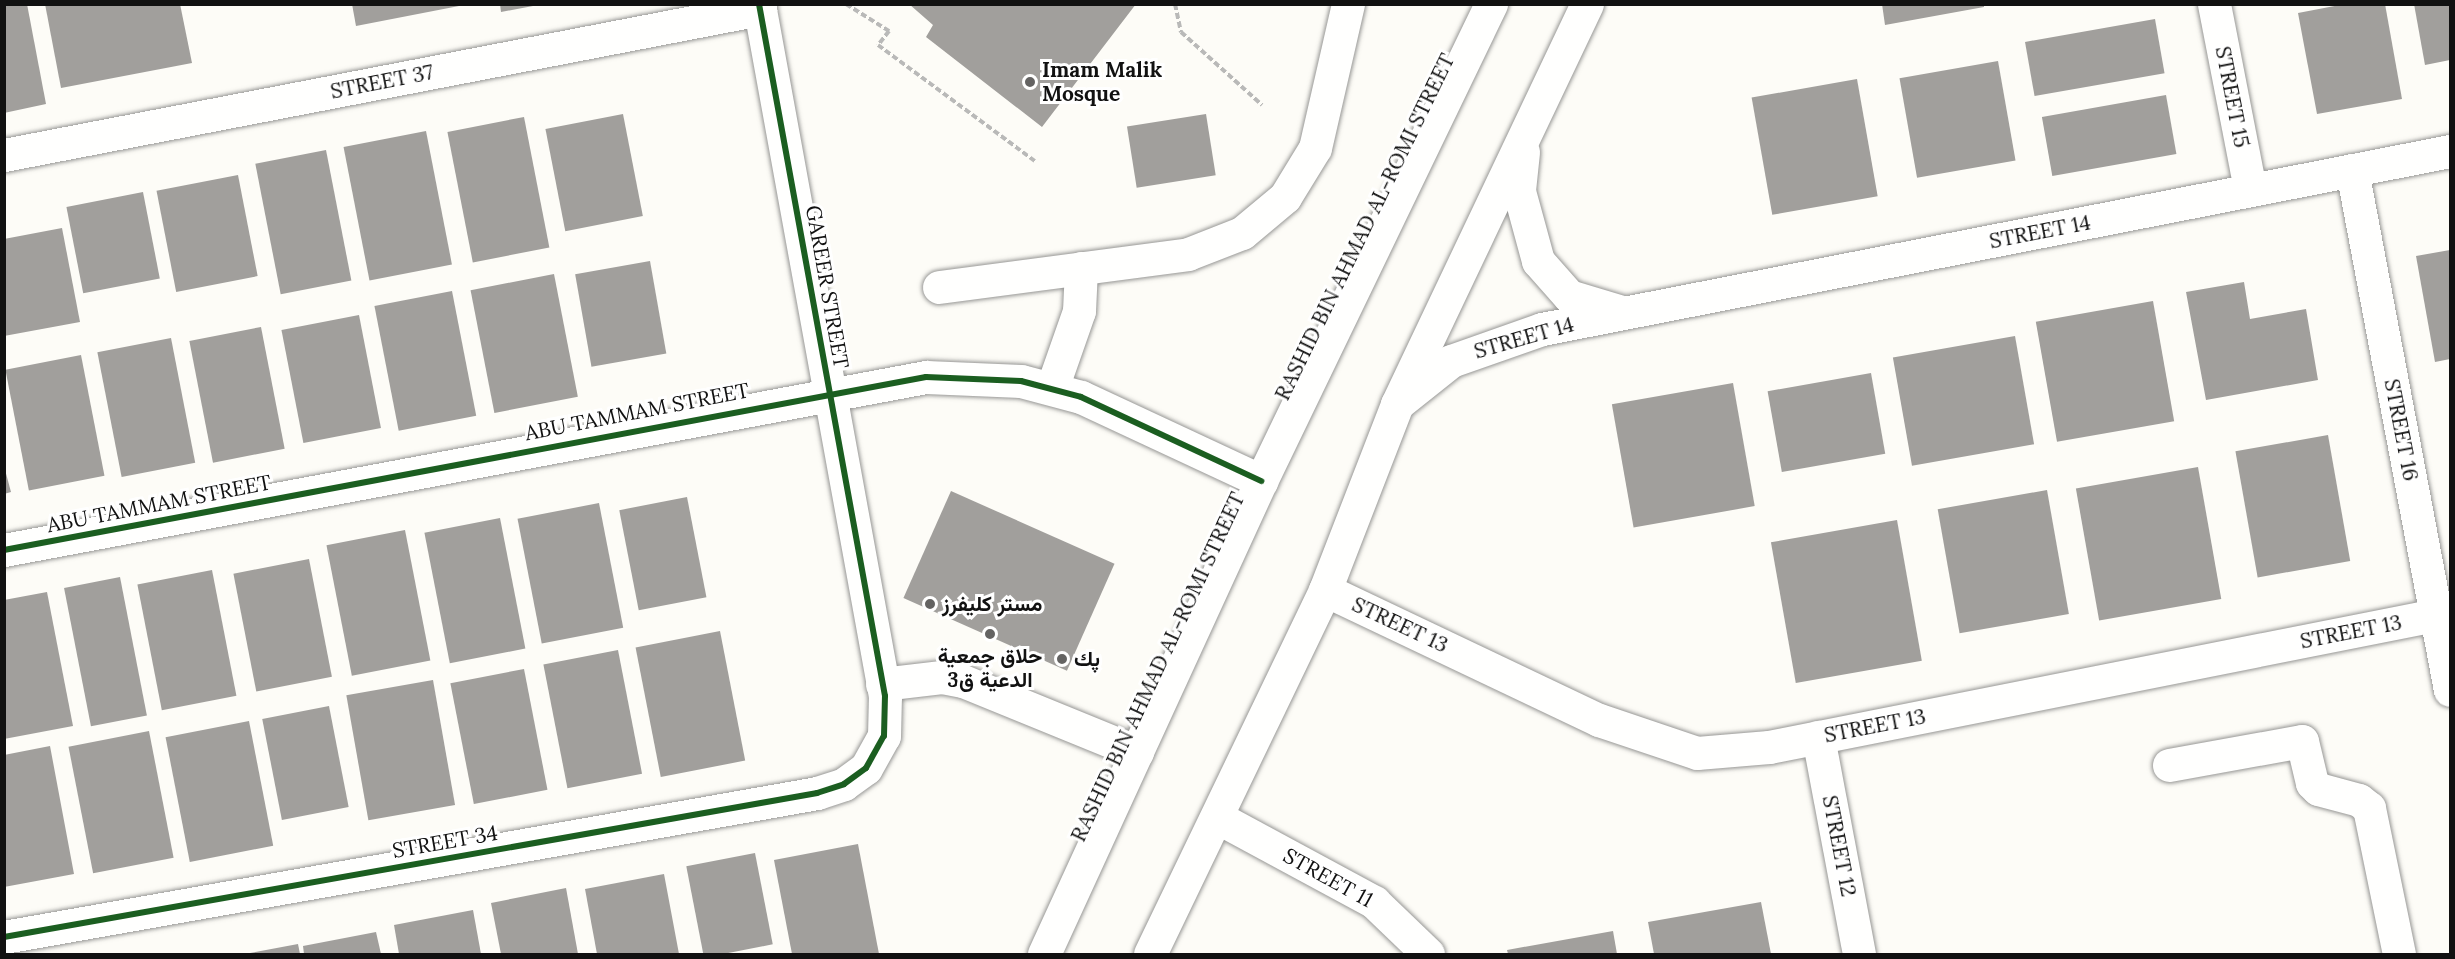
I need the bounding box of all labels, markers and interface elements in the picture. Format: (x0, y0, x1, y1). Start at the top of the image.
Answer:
street label: STREET 15 (2210, 44, 2254, 150)
street label: RASHID BIN AHMAD AL-ROMI STREET (1270, 50, 1460, 404)
place label: Imam Malik Mosque (1042, 57, 1162, 107)
street label: STREET 37 (328, 60, 436, 104)
marker: Imam Malik Mosque (1023, 75, 1037, 89)
street label: GAREER STREET (800, 203, 854, 371)
street label: STREET 14 (1987, 210, 2093, 254)
street label: STREET 14 (1471, 312, 1577, 364)
street label: STREET 16 (2379, 377, 2423, 483)
street label: ABU TAMMAM STREET (523, 378, 751, 446)
street label: ABU TAMMAM STREET (45, 470, 273, 538)
street label: RASHID BIN AHMAD AL-ROMI STREET (1066, 488, 1250, 846)
place label: مستر كليفرز (942, 591, 1042, 617)
street label: STREET 13 (1348, 592, 1452, 658)
marker: مستر كليفرز (923, 597, 937, 611)
street label: STREET 13 (2298, 610, 2404, 654)
marker: حلاق جمعية الدعية ق3 (983, 627, 997, 641)
place label: حلاق جمعية الدعية ق3 (938, 643, 1042, 693)
place label: پك (1074, 646, 1100, 672)
marker: پك (1055, 652, 1069, 666)
street label: STREET 13 (1822, 704, 1928, 748)
street label: STREET 12 (1817, 793, 1861, 899)
street label: STREET 34 (390, 820, 500, 864)
street label: STREET 11 (1279, 843, 1377, 913)

